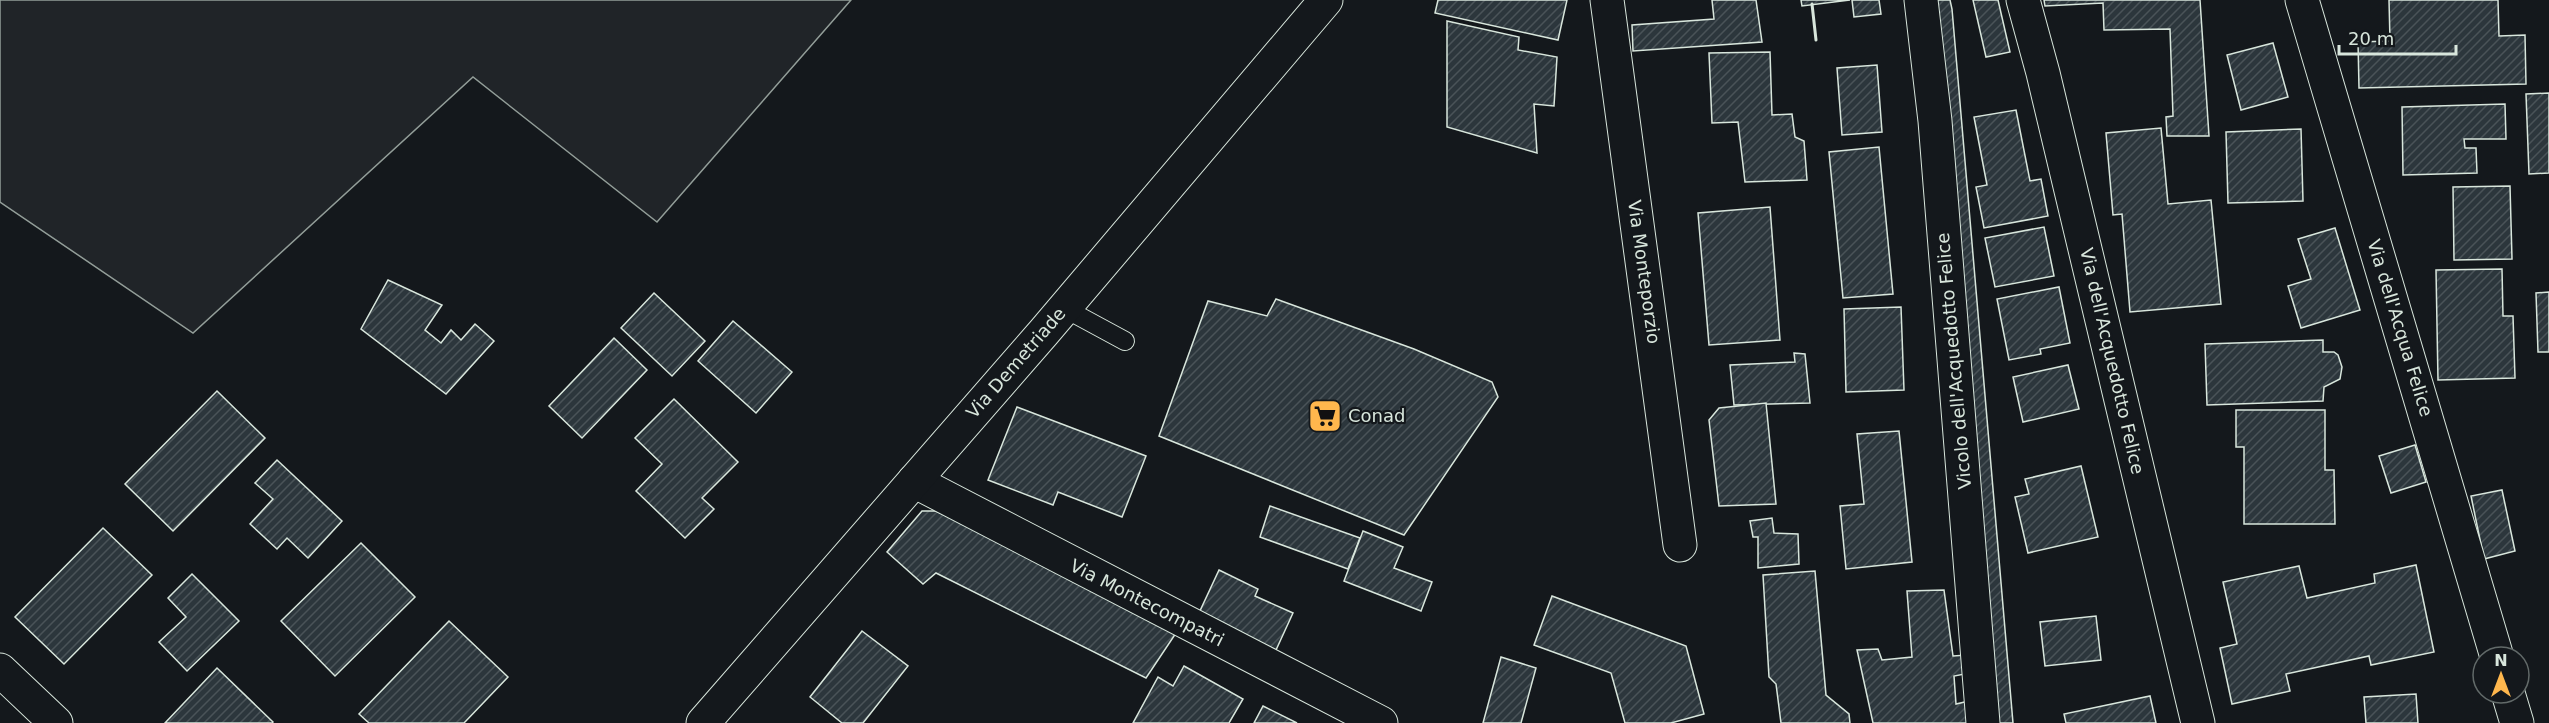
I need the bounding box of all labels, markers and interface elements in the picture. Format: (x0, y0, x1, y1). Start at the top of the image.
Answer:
scale bar (2339, 18, 2456, 56)
text: 20 m (2348, 28, 2394, 49)
street label: Via Monteporzio (1624, 199, 1665, 345)
street label: Vicolo dell'Acquedotto Felice (1932, 232, 1975, 490)
street label: Via dell'Acqua Felice (2364, 237, 2437, 419)
street label: Via dell'Acquedotto Felice (2076, 246, 2149, 476)
street label: Via Demetriade (962, 303, 1070, 422)
supermarket icon: Conad (1307, 398, 1343, 434)
place label: Conad (1348, 405, 1405, 426)
street label: Via Montecompatri (1067, 555, 1228, 651)
north arrow (2471, 645, 2531, 705)
text: N (2494, 651, 2508, 670)

